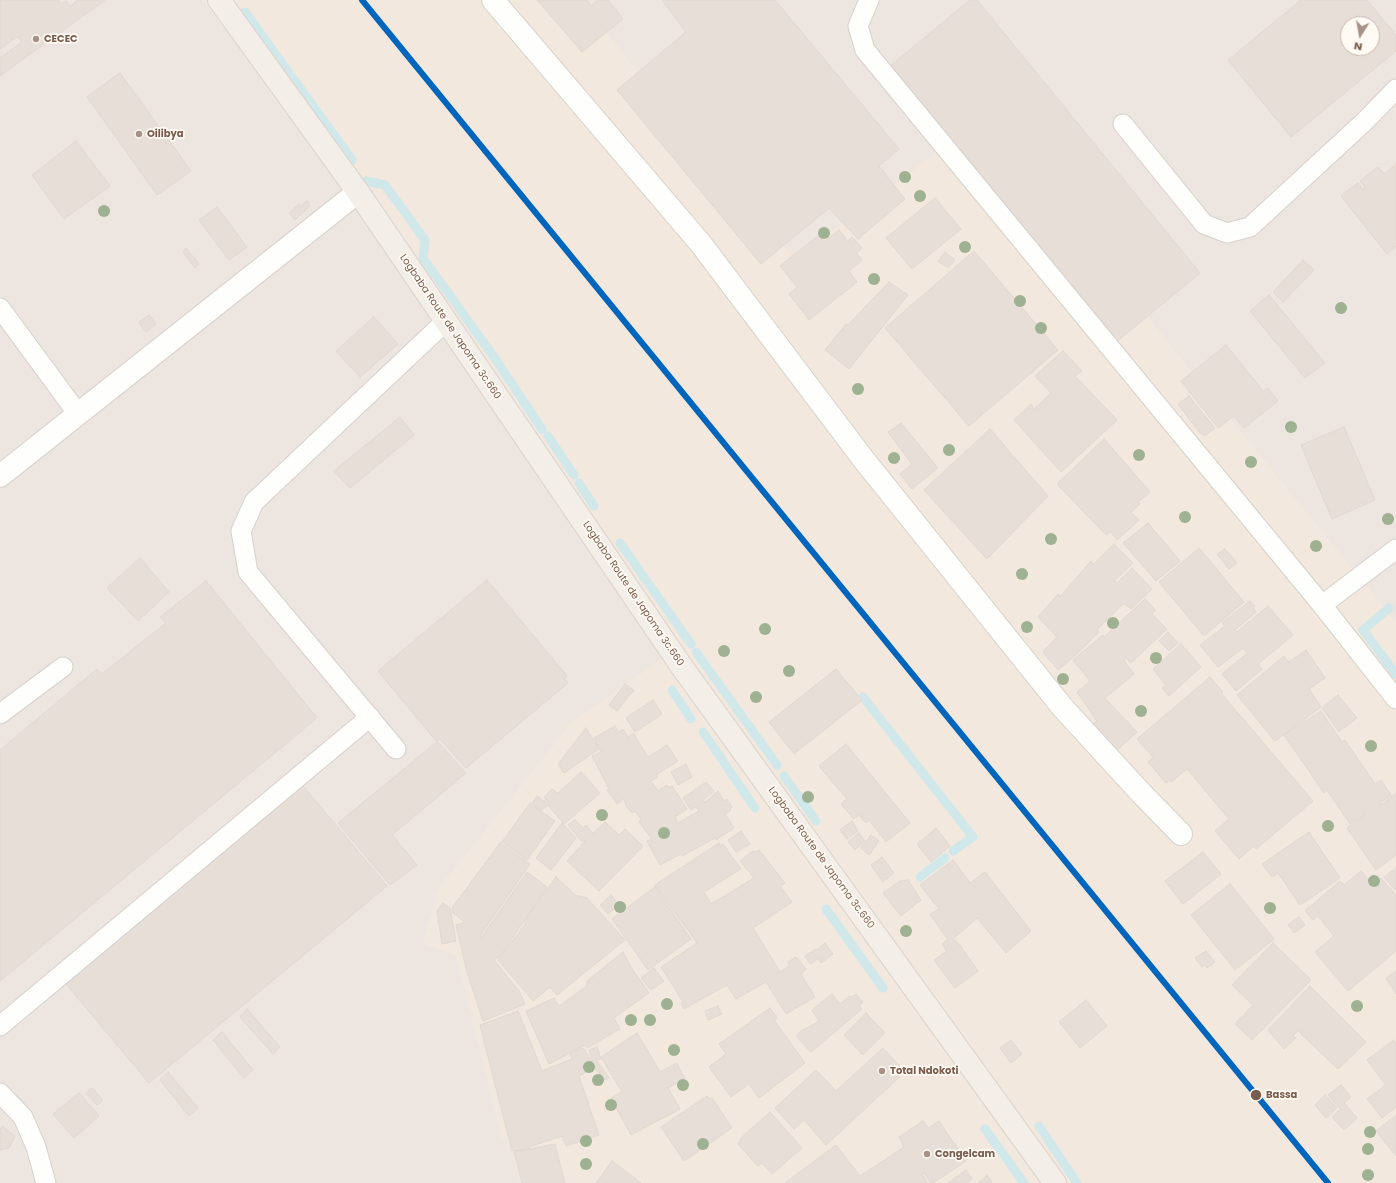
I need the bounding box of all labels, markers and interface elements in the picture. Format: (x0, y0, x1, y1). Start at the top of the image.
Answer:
north arrow (1340, 16, 1380, 56)
place label: CECEC (44, 33, 78, 45)
marker: CECEC (31, 34, 41, 44)
text: N (1352, 38, 1363, 55)
place label: Oilibya (147, 128, 184, 140)
marker: Oilibya (134, 129, 144, 139)
street label: Logbaba Route de Japoma 3c.660 (397, 252, 503, 402)
street label: Logbaba Route de Japoma 3c.660 (580, 519, 686, 669)
street label: Logbaba Route de Japoma 3c.660 (766, 785, 876, 931)
place label: Total Ndokoti (890, 1065, 958, 1077)
marker: Total Ndokoti (877, 1066, 887, 1076)
marker: Bassa (1249, 1088, 1263, 1102)
place label: Bassa (1266, 1089, 1297, 1101)
place label: Congelcam (935, 1148, 995, 1160)
marker: Congelcam (922, 1149, 932, 1159)

